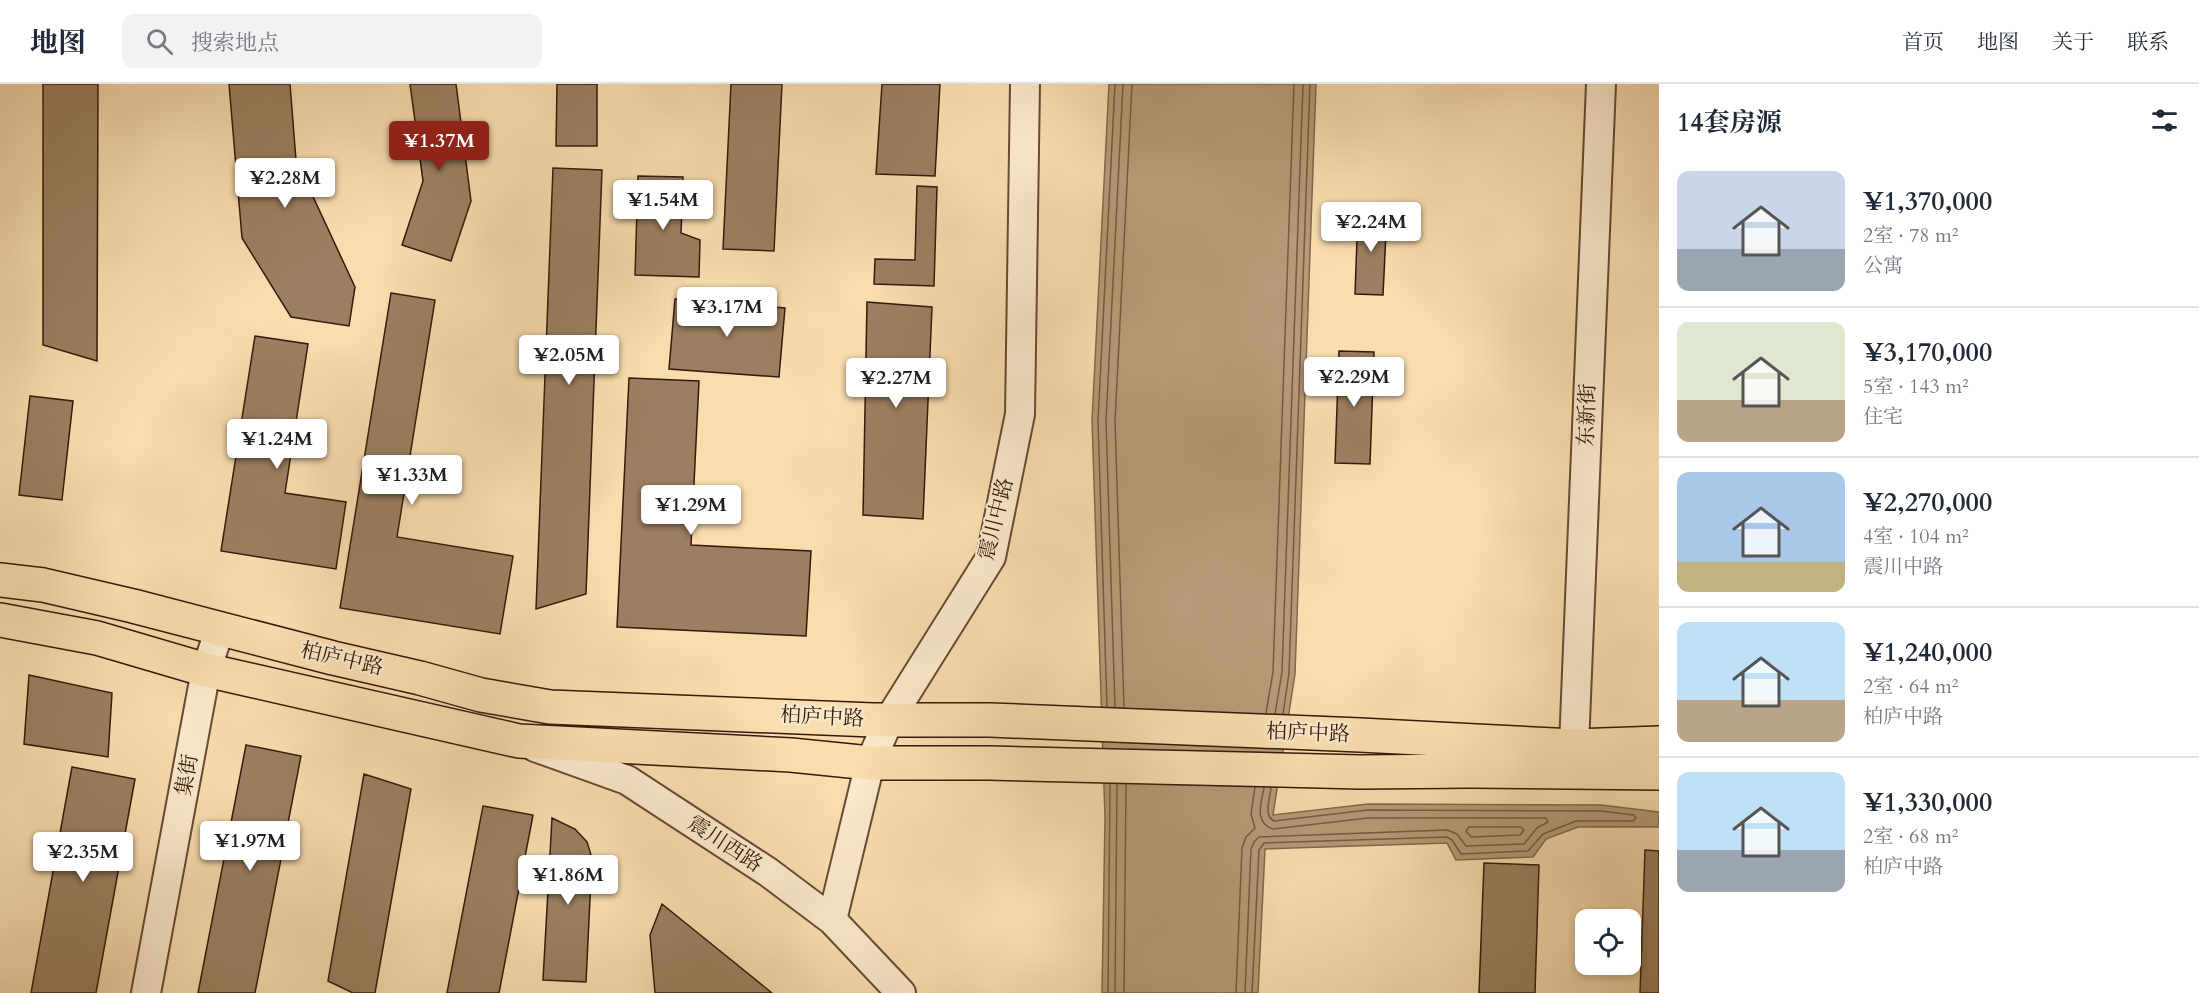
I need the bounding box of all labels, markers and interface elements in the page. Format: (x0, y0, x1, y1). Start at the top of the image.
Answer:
search box (122, 14, 542, 68)
text: 地图 (30, 24, 86, 62)
icon: search (143, 25, 176, 58)
text: 搜索地点 (191, 28, 279, 58)
text: 首页 (1902, 28, 1944, 57)
text: 地图 (1977, 28, 2019, 57)
text: 关于 (2052, 28, 2094, 57)
text: 联系 (2127, 28, 2169, 57)
icon: filters (2148, 104, 2181, 137)
text: 14套房源 (1677, 105, 1782, 140)
pin: ¥1.37M (390, 121, 488, 172)
text: ¥1.37M (403, 127, 475, 154)
pin: ¥2.28M (236, 158, 334, 209)
text: ¥2.28M (249, 164, 321, 191)
pin: ¥1.54M (614, 180, 712, 231)
text: ¥1,370,000 (1863, 184, 1992, 219)
text: ¥1.54M (627, 186, 699, 213)
icon: home (1725, 195, 1797, 267)
pin: ¥2.24M (1322, 202, 1420, 253)
text: ¥2.24M (1335, 208, 1407, 235)
text: 2室 · 78 m² (1863, 222, 1959, 249)
text: 公寓 (1863, 252, 1903, 279)
pin: ¥3.17M (678, 287, 776, 338)
text: ¥3.17M (691, 293, 763, 320)
pin: ¥2.05M (520, 335, 618, 386)
text: ¥3,170,000 (1863, 335, 1992, 370)
text: ¥2.05M (533, 341, 605, 368)
icon: home (1725, 346, 1797, 418)
pin: ¥2.29M (1305, 357, 1403, 408)
pin: ¥2.27M (847, 358, 945, 409)
text: ¥2.29M (1318, 363, 1390, 390)
text: ¥2.27M (860, 364, 932, 391)
text: 5室 · 143 m² (1863, 373, 1969, 400)
street label: 东新街 (1571, 383, 1603, 447)
text: 住宅 (1863, 403, 1903, 430)
pin: ¥1.24M (228, 419, 326, 470)
text: ¥1.24M (241, 425, 313, 452)
pin: ¥1.33M (363, 455, 461, 506)
text: ¥1.33M (376, 461, 448, 488)
street label: 震川中路 (972, 475, 1020, 563)
pin: ¥1.29M (642, 485, 740, 536)
text: ¥2,270,000 (1863, 485, 1992, 520)
text: ¥1.29M (655, 491, 727, 518)
icon: home (1725, 496, 1797, 568)
text: 4室 · 104 m² (1863, 523, 1969, 550)
text: 震川中路 (1863, 553, 1943, 580)
street label: 柏庐中路 (298, 635, 386, 683)
text: ¥1,240,000 (1863, 635, 1992, 670)
icon: home (1725, 646, 1797, 718)
text: 2室 · 64 m² (1863, 673, 1959, 700)
street label: 柏庐中路 (779, 700, 865, 734)
text: 柏庐中路 (1863, 703, 1943, 730)
street label: 柏庐中路 (1266, 717, 1350, 749)
street label: 集街 (169, 752, 205, 798)
text: ¥1,330,000 (1863, 785, 1992, 820)
icon: home (1725, 796, 1797, 868)
street label: 震川西路 (682, 809, 768, 879)
pin: ¥1.97M (201, 821, 299, 872)
text: 2室 · 68 m² (1863, 823, 1959, 850)
text: ¥1.97M (214, 827, 286, 854)
pin: ¥2.35M (34, 832, 132, 883)
text: ¥2.35M (47, 838, 119, 865)
text: 柏庐中路 (1863, 853, 1943, 880)
pin: ¥1.86M (519, 855, 617, 906)
text: ¥1.86M (532, 861, 604, 888)
map controls (1575, 909, 1641, 975)
button: locate (1575, 909, 1641, 975)

